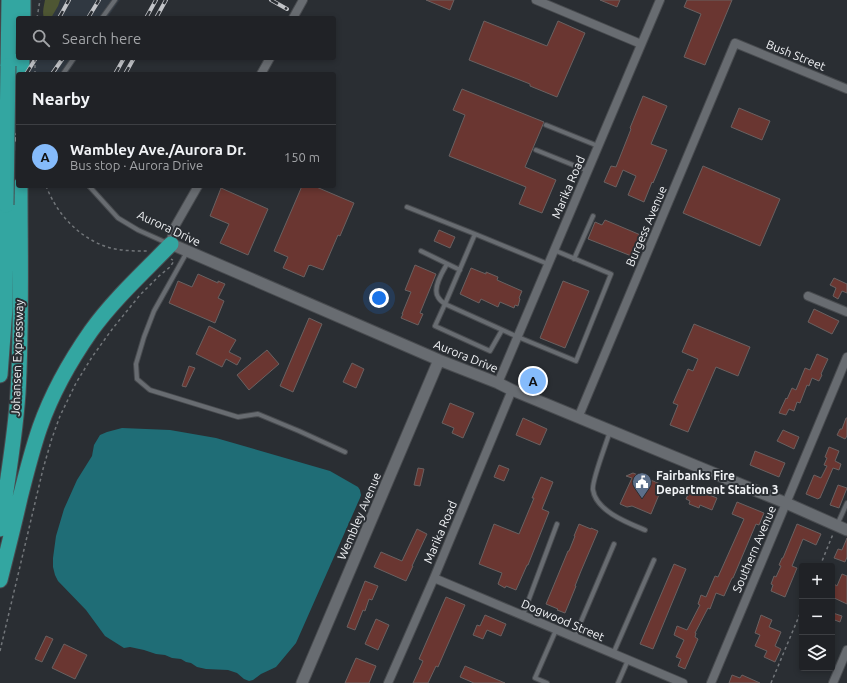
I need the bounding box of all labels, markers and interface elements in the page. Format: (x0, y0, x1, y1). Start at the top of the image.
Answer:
search box (16, 16, 336, 60)
icon: search (30, 27, 52, 49)
text: Search here (62, 30, 141, 47)
street label: Bush Street (764, 37, 828, 73)
text: Nearby (32, 89, 90, 108)
text: Wambley Ave./Aurora Dr. (70, 141, 246, 158)
text: A (40, 150, 50, 164)
text: 150 m (284, 150, 320, 164)
street label: Marika Road (549, 154, 587, 220)
text: Bus stop · Aurora Drive (70, 158, 203, 172)
street label: Burgess Avenue (623, 184, 669, 268)
street label: Aurora Drive (135, 208, 203, 248)
your location (369, 288, 389, 308)
street label: Johansen Expressway (8, 299, 26, 417)
street label: Aurora Drive (432, 337, 500, 375)
pin: A (520, 366, 546, 396)
place label: Fairbanks Fire Department Station 3 (656, 469, 778, 496)
street label: Wembley Avenue (335, 470, 383, 562)
public building icon: Fairbanks Fire Department Station 3 (631, 471, 653, 499)
street label: Marika Road (421, 499, 459, 565)
street label: Southern Avenue (730, 504, 778, 594)
map controls (799, 563, 835, 671)
button: + (799, 563, 835, 599)
street label: Dogwood Street (519, 597, 607, 643)
button: − (799, 599, 835, 635)
button: layers (799, 635, 835, 671)

